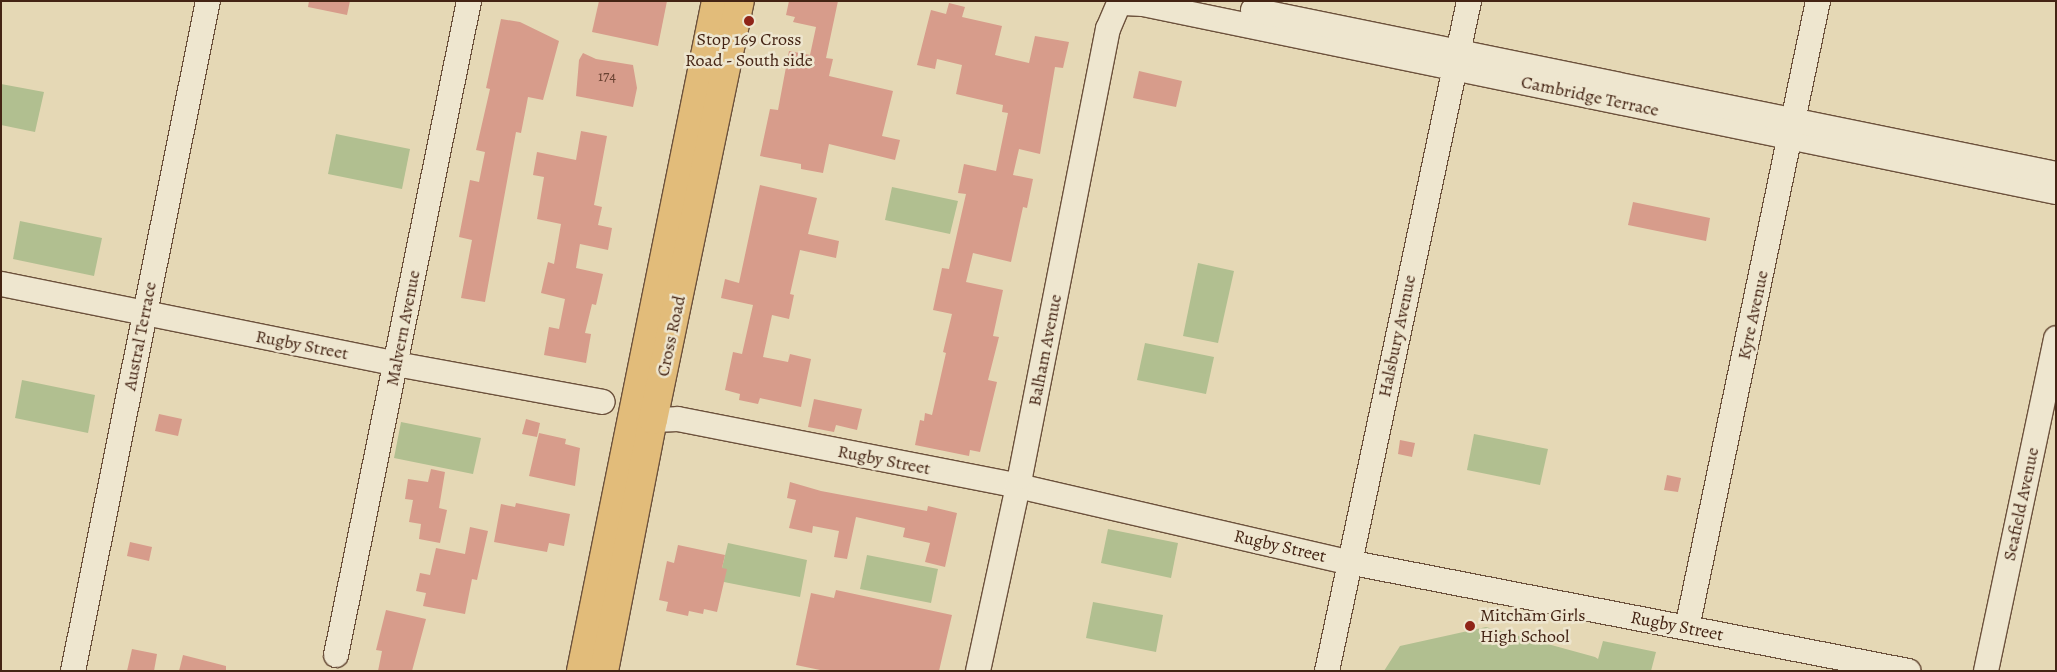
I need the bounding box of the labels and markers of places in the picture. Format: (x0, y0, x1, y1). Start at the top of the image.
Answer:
marker: Stop 169 Cross Road - South side (743, 15, 755, 27)
place label: Stop 169 Cross Road - South side (685, 29, 813, 72)
place label: Mitcham Girls High School (1480, 605, 1585, 648)
marker: Mitcham Girls High School (1464, 620, 1476, 632)

